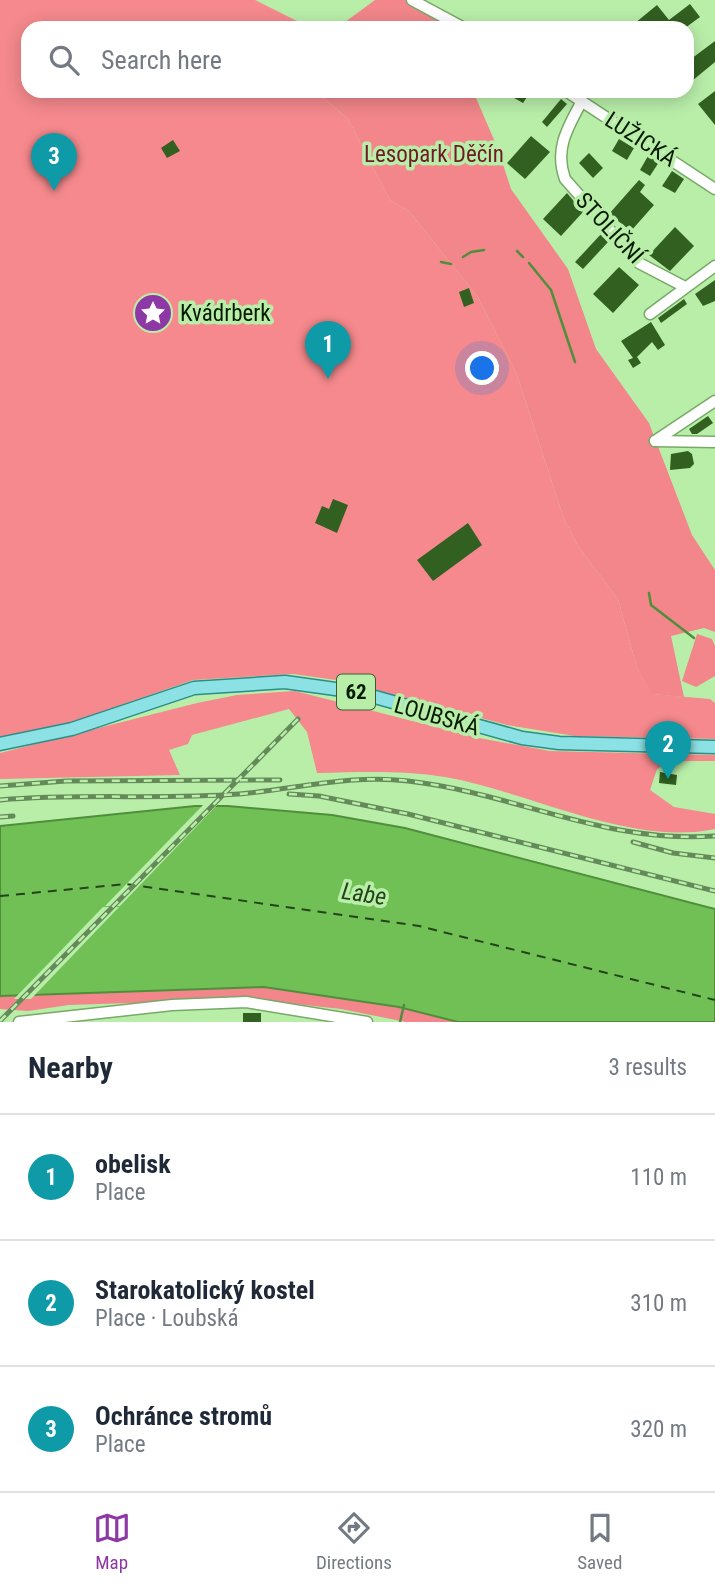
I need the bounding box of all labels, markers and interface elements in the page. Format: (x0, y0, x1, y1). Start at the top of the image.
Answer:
search box (21, 21, 694, 98)
icon: search (45, 41, 83, 79)
text: Search here (101, 45, 222, 75)
street label: LUŽICKÁ (600, 106, 682, 172)
pin: 3 (31, 133, 77, 191)
park label: Lesopark Děčín (364, 141, 504, 168)
street label: STOLIČNÍ (570, 186, 652, 270)
place icon: Kvádrberk (132, 292, 174, 334)
place label: Kvádrberk (180, 300, 271, 327)
pin: 1 (305, 321, 351, 379)
your location (465, 351, 499, 385)
road number: 62 (337, 674, 375, 710)
street label: LOUBSKÁ (391, 691, 483, 741)
pin: 2 (645, 721, 691, 779)
water label: Labe (340, 877, 388, 911)
text: Nearby (28, 1050, 113, 1085)
text: 3 results (609, 1054, 687, 1081)
text: obelisk (95, 1149, 171, 1179)
text: 1 (45, 1164, 57, 1191)
text: 110 m (630, 1164, 687, 1191)
text: Place (95, 1179, 145, 1206)
text: Starokatolický kostel (95, 1275, 315, 1305)
text: 2 (45, 1290, 57, 1317)
text: 310 m (630, 1290, 687, 1317)
text: Place · Loubská (95, 1305, 238, 1332)
text: Ochránce stromů (95, 1401, 272, 1431)
text: 3 (45, 1416, 57, 1443)
text: 320 m (630, 1416, 687, 1443)
text: Place (95, 1431, 145, 1458)
tab: Map (93, 1509, 131, 1574)
tab: Directions (316, 1509, 392, 1574)
tab: Saved (577, 1509, 622, 1574)

